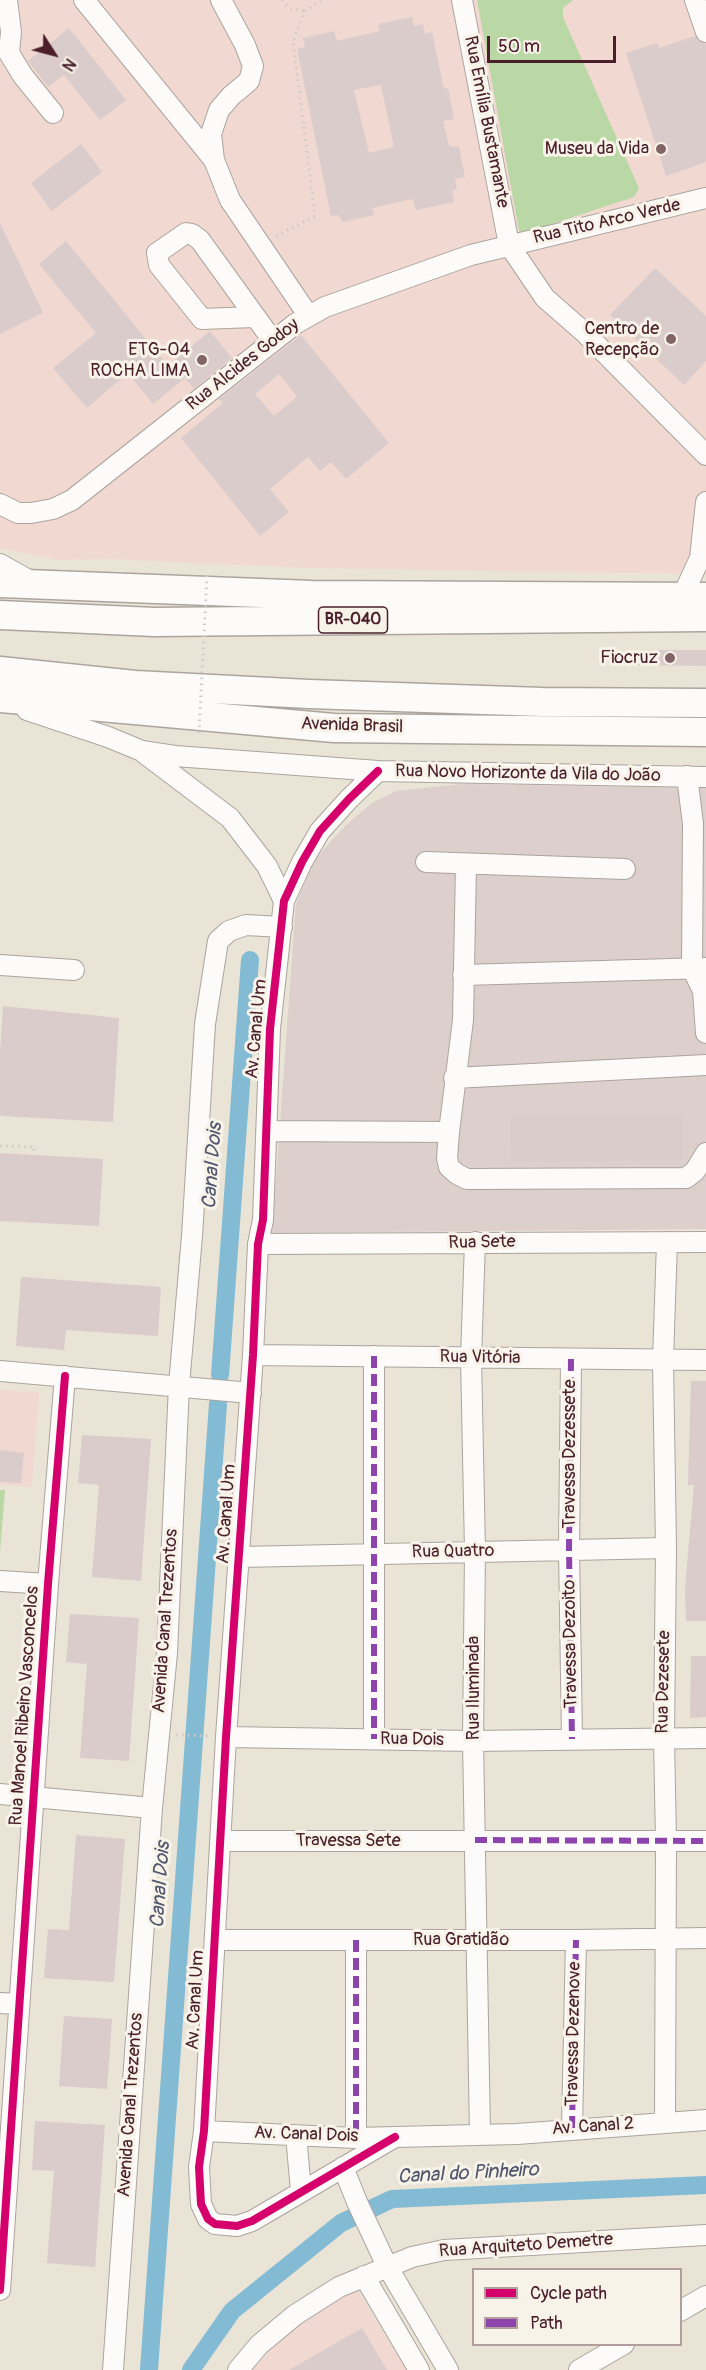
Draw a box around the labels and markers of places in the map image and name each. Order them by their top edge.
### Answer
place label: Museu da Vida [545,138,649,160]
marker: Museu da Vida [654,142,668,156]
place label: Centro de Recepção [585,318,659,360]
marker: Centro de Recepção [664,332,678,346]
place label: ETG-04 ROCHA LIMA [90,339,190,382]
marker: ETG-04 ROCHA LIMA [195,353,209,367]
place label: Fiocruz [600,647,658,669]
marker: Fiocruz [663,651,677,665]

